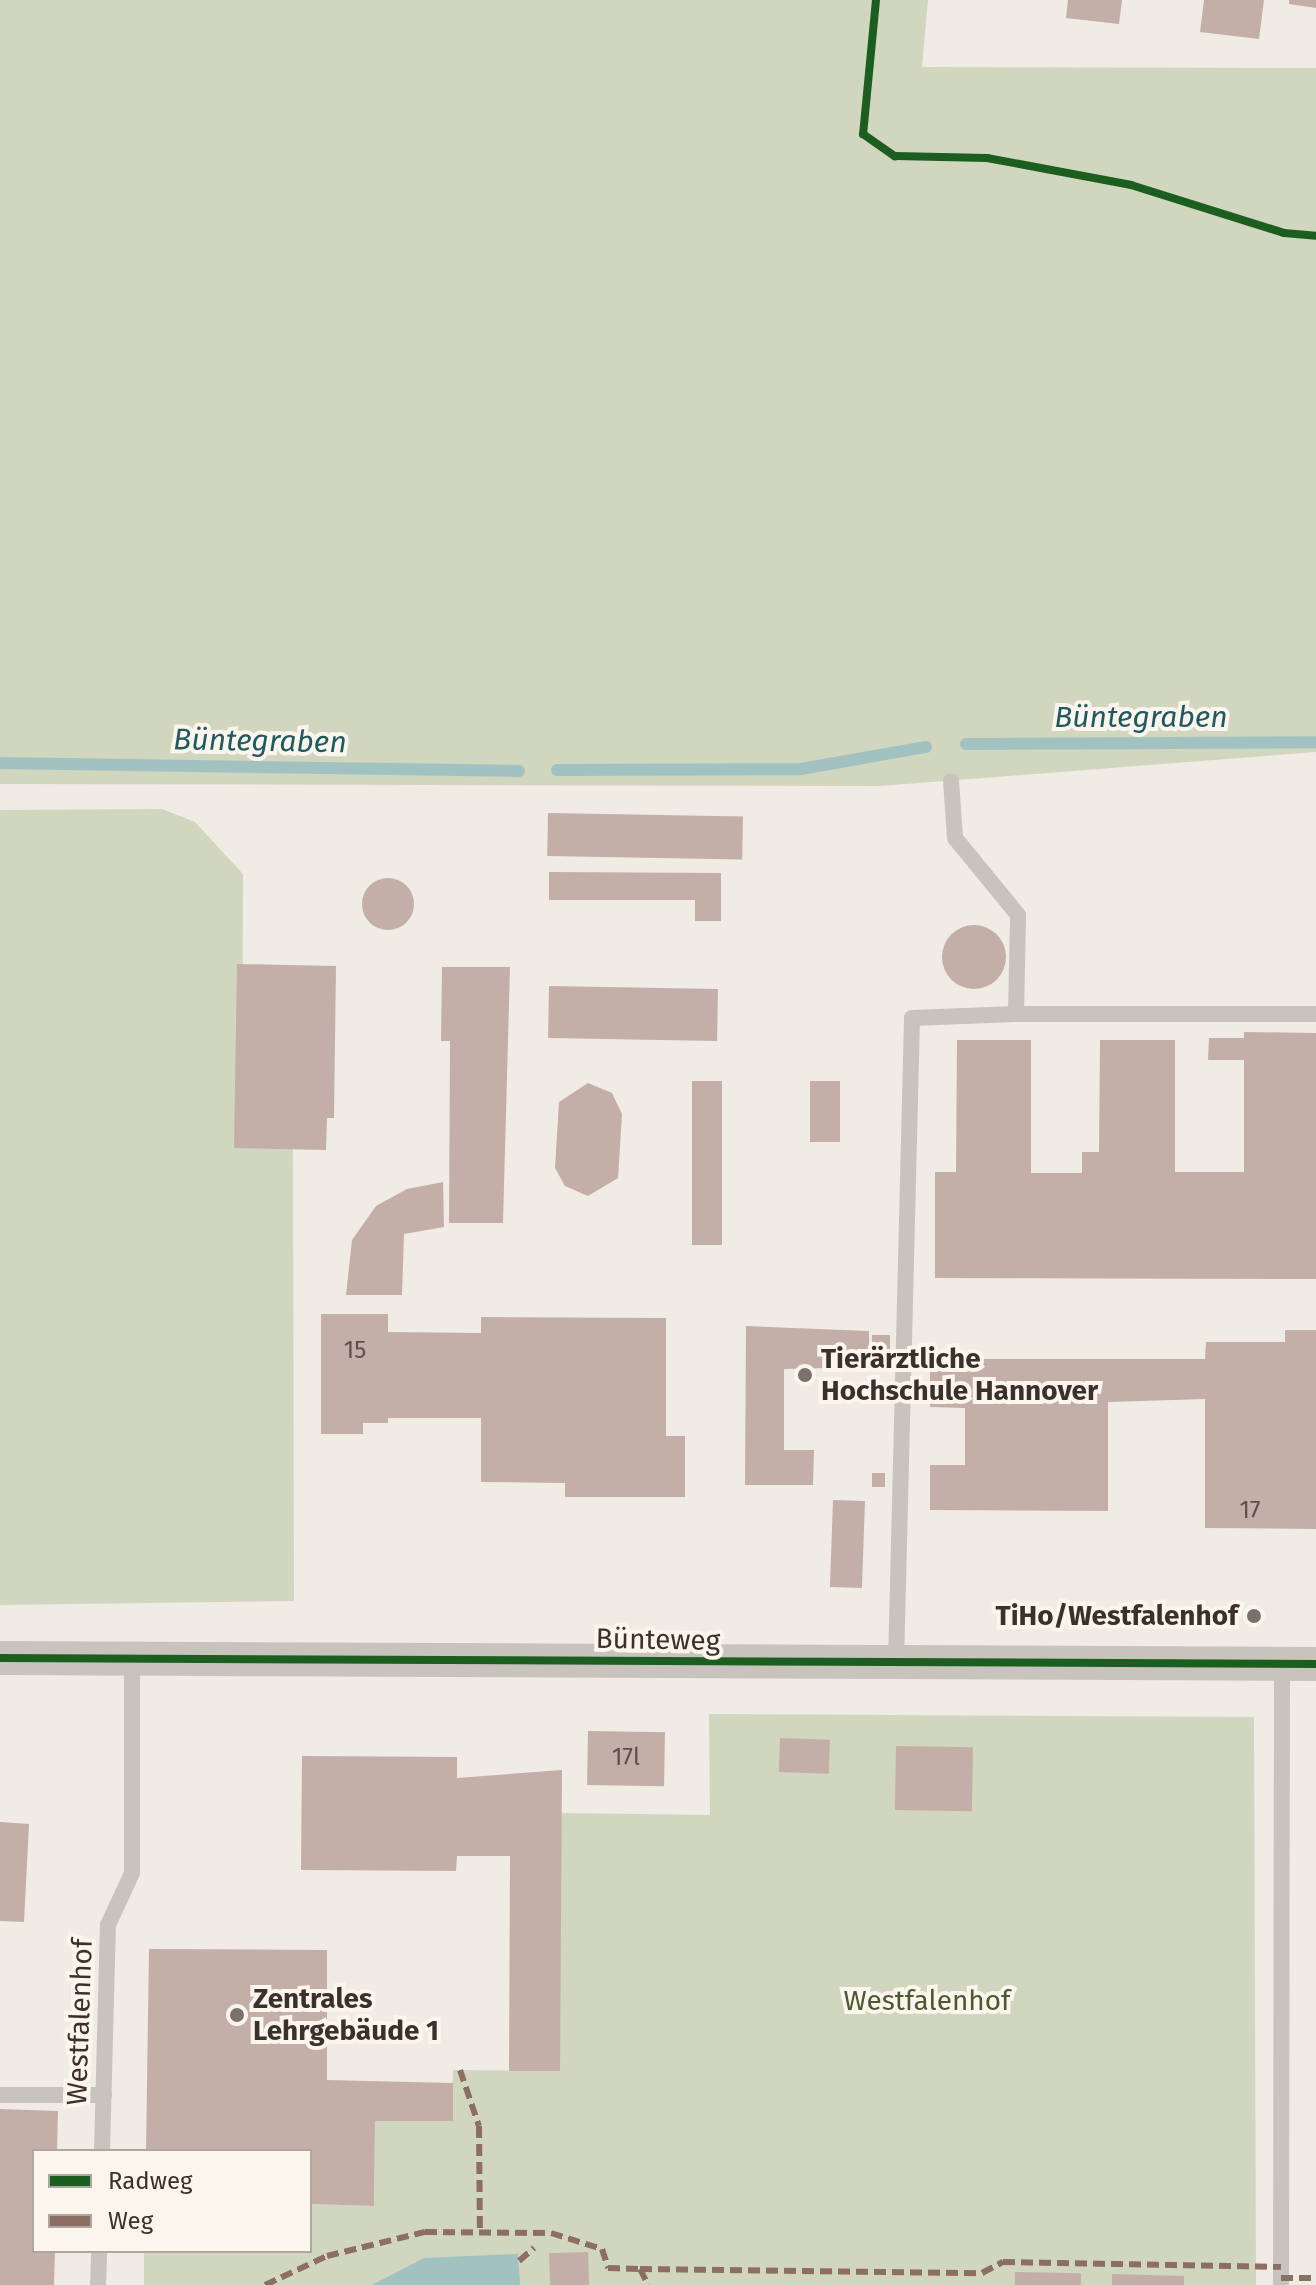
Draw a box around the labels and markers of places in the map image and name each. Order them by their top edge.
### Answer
place label: Tierärztliche Hochschule Hannover [821,1342,1098,1408]
marker: Tierärztliche Hochschule Hannover [796,1366,814,1384]
place label: TiHo/Westfalenhof [996,1599,1238,1633]
marker: TiHo/Westfalenhof [1245,1607,1263,1625]
place label: Zentrales Lehrgebäude 1 [253,1982,439,2048]
marker: Zentrales Lehrgebäude 1 [228,2006,246,2024]

